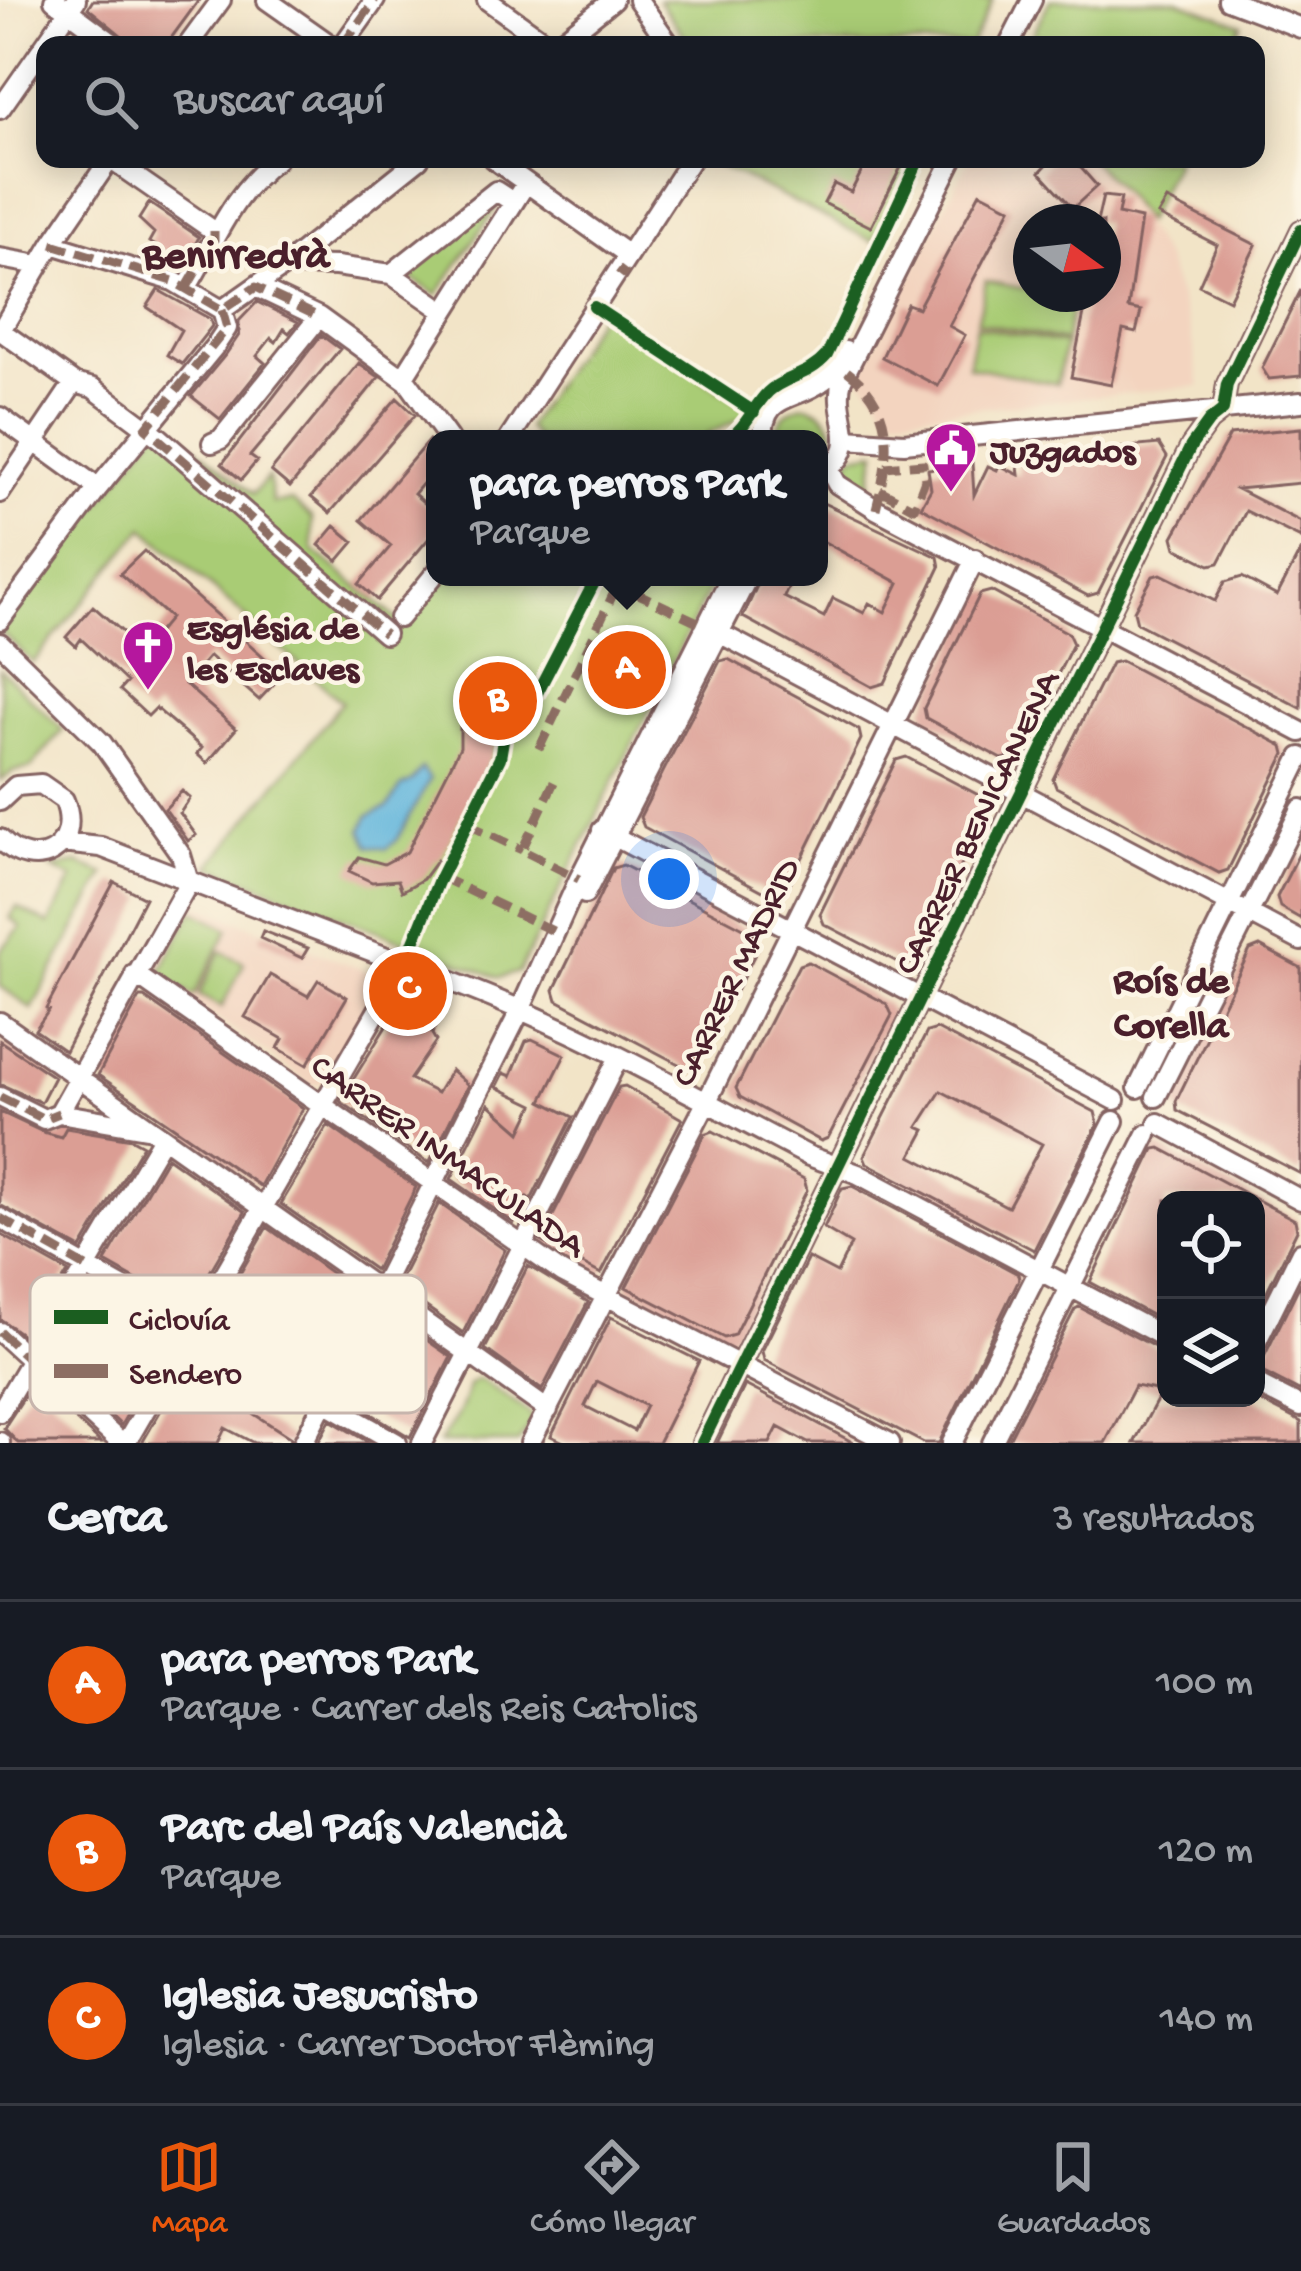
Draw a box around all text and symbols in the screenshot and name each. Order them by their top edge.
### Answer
search box [36,36,1265,168]
icon: search [78,69,144,135]
text: Buscar aquí [174,76,384,129]
north arrow [1013,204,1121,312]
district label: Benirredrà [141,234,332,283]
public building icon: Juzgados [923,420,979,494]
popup [426,430,828,586]
place label: Juzgados [989,433,1137,476]
text: para perros Park [471,459,783,512]
text: Parque [471,512,590,558]
place label: Església de les Esclaves [186,610,361,694]
church icon: Església de les Esclaves [120,618,176,692]
pin: A [588,625,666,715]
pin: B [459,656,537,746]
street label: CARRER BENICANENA [888,663,1073,983]
your location [639,849,699,909]
street label: CARRER MADRID [665,852,813,1095]
pin: C [369,946,447,1036]
district label: Roís de Corella [1113,961,1231,1052]
street label: CARRER INMACULADA [300,1047,594,1270]
map controls [1157,1191,1265,1407]
button: locate [1157,1191,1265,1299]
legend [30,1275,426,1413]
button: layers [1157,1299,1265,1407]
text: Ciclovía [129,1304,231,1342]
text: Sendero [129,1358,242,1396]
text: Cerca [48,1491,166,1551]
text: 3 resultados [1053,1498,1253,1544]
text: para perros Park [162,1635,474,1688]
text: A [75,1662,99,1708]
text: 100 m [1156,1662,1253,1708]
text: Parque · Carrer dels Reis Catolics [162,1688,696,1734]
text: Parc del País Valencià [162,1803,565,1856]
text: B [77,1830,97,1876]
text: 120 m [1159,1830,1253,1876]
text: Parque [162,1856,281,1902]
text: Iglesia Jesucristo [162,1971,478,2024]
text: C [76,1998,98,2044]
text: 140 m [1160,1998,1253,2044]
text: Iglesia · Carrer Doctor Flèming [162,2024,655,2070]
tab: Mapa [151,2134,227,2244]
tab: Cómo llegar [530,2134,694,2244]
tab: Guardados [997,2134,1150,2244]

